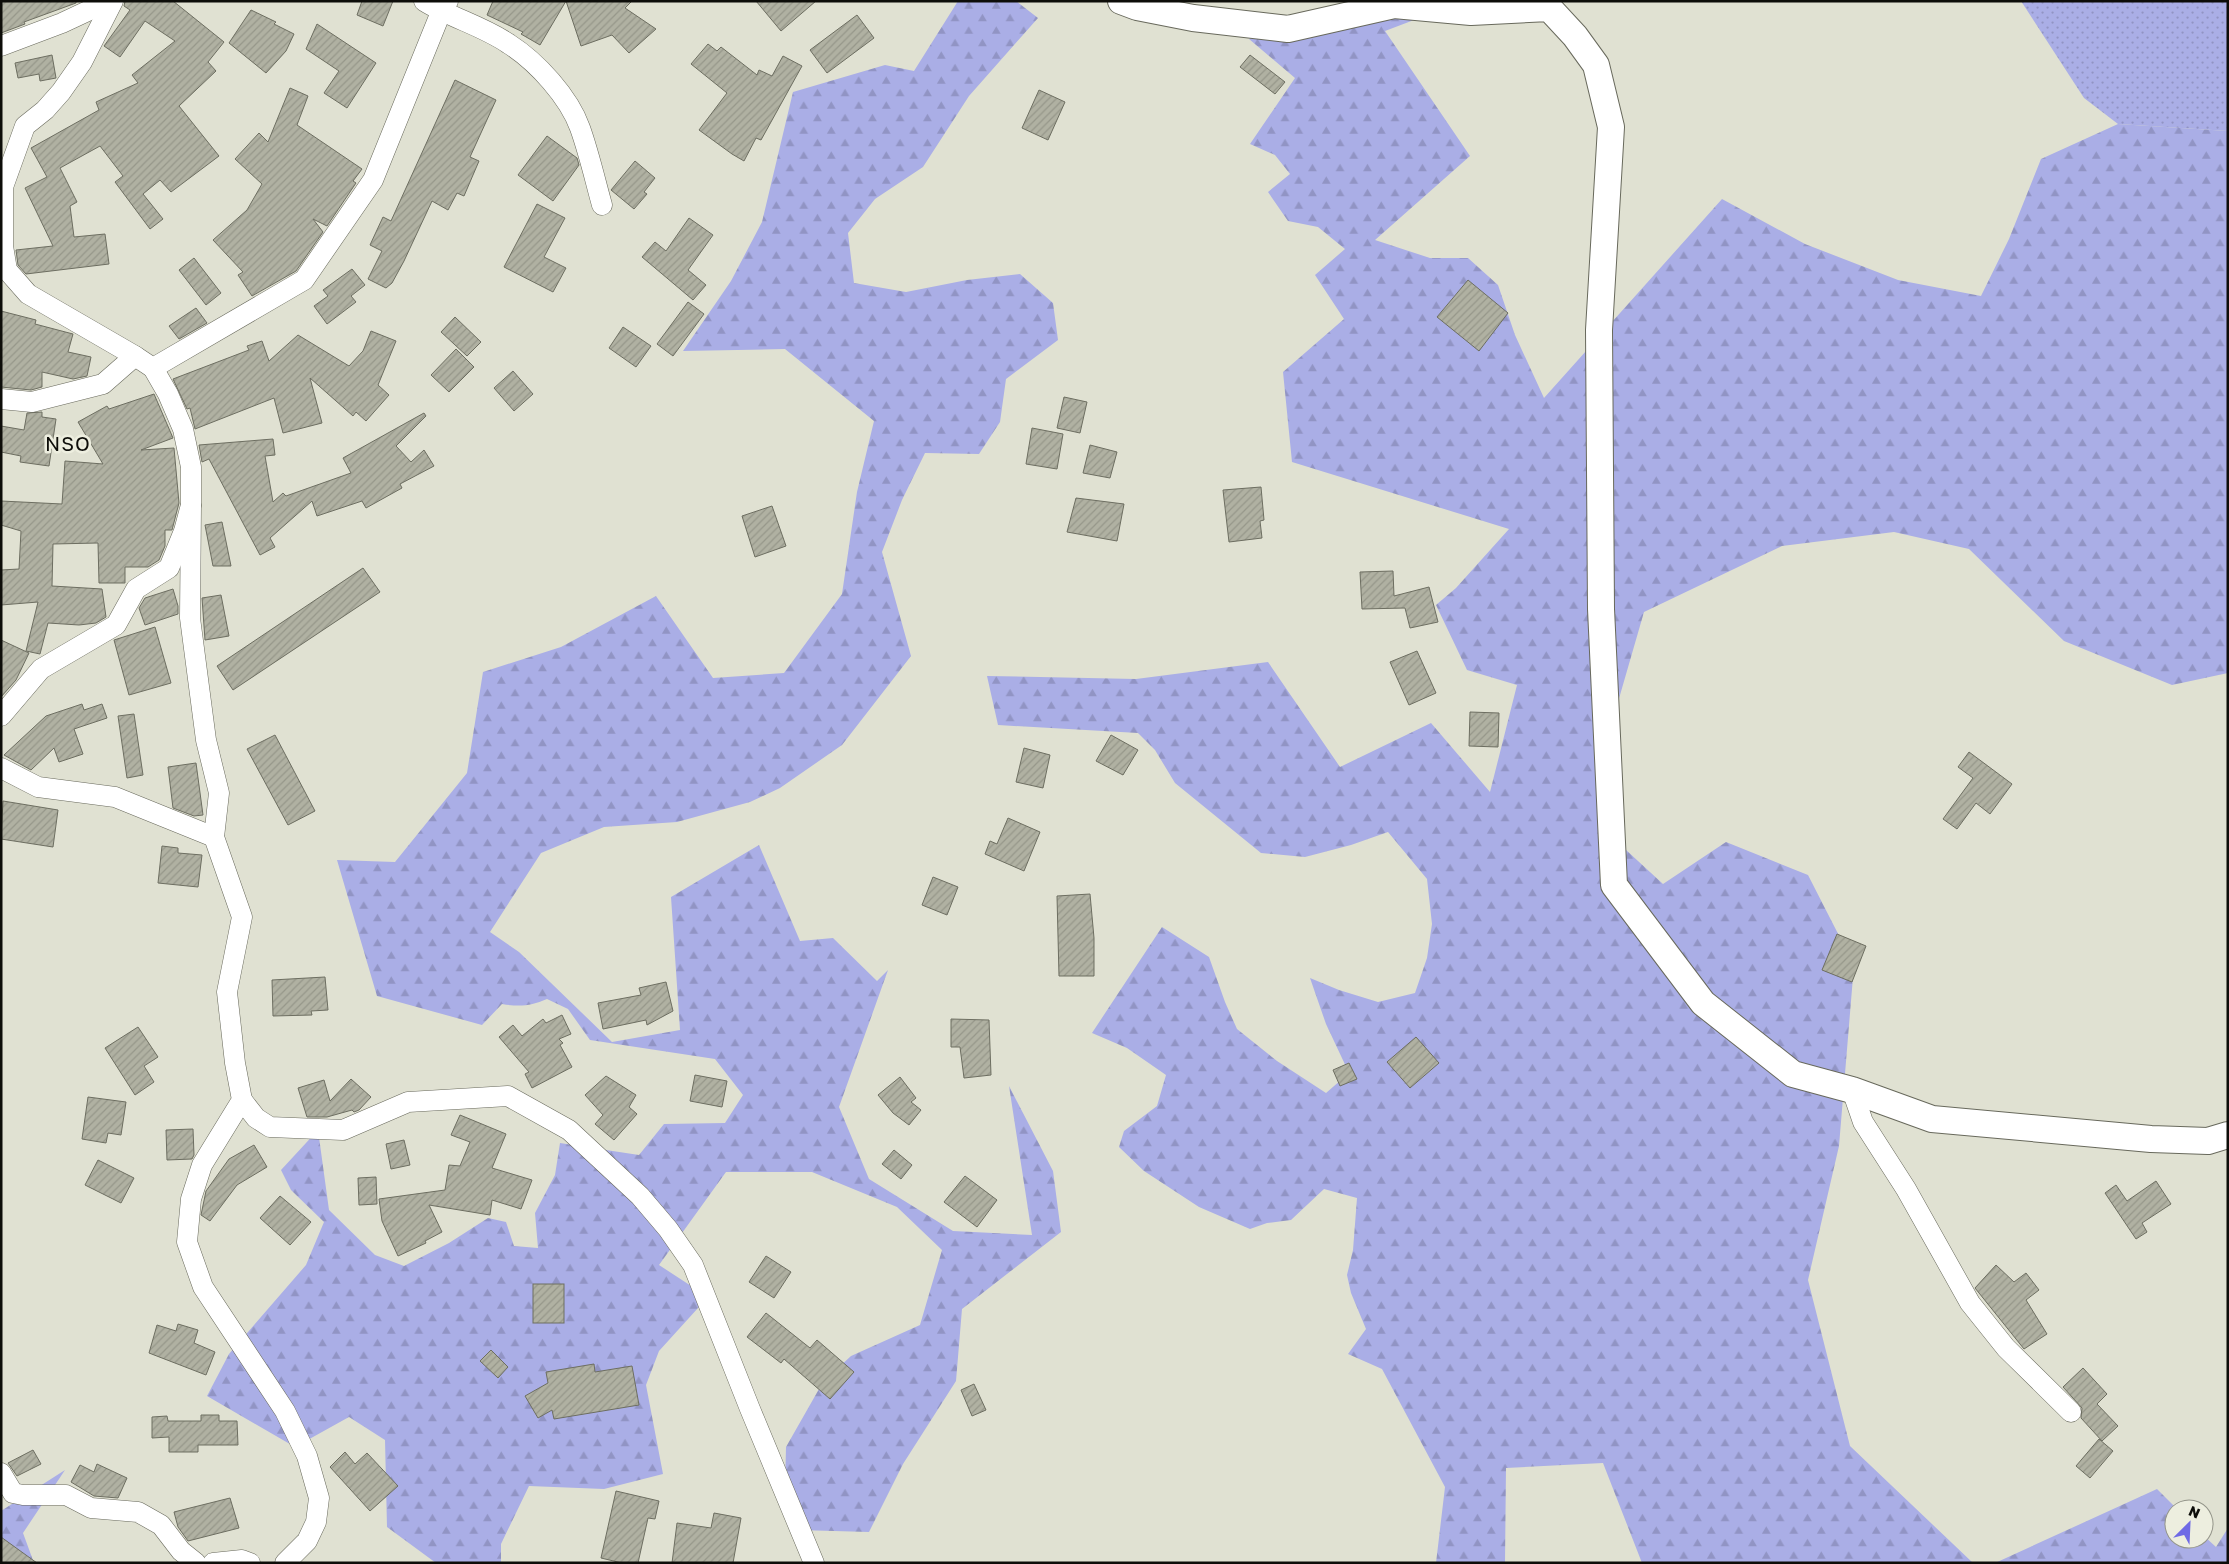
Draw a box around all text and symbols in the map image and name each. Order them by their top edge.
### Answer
district label: NSO [45,431,91,455]
north arrow [2164,1499,2214,1549]
text: N [2186,1502,2203,1522]

